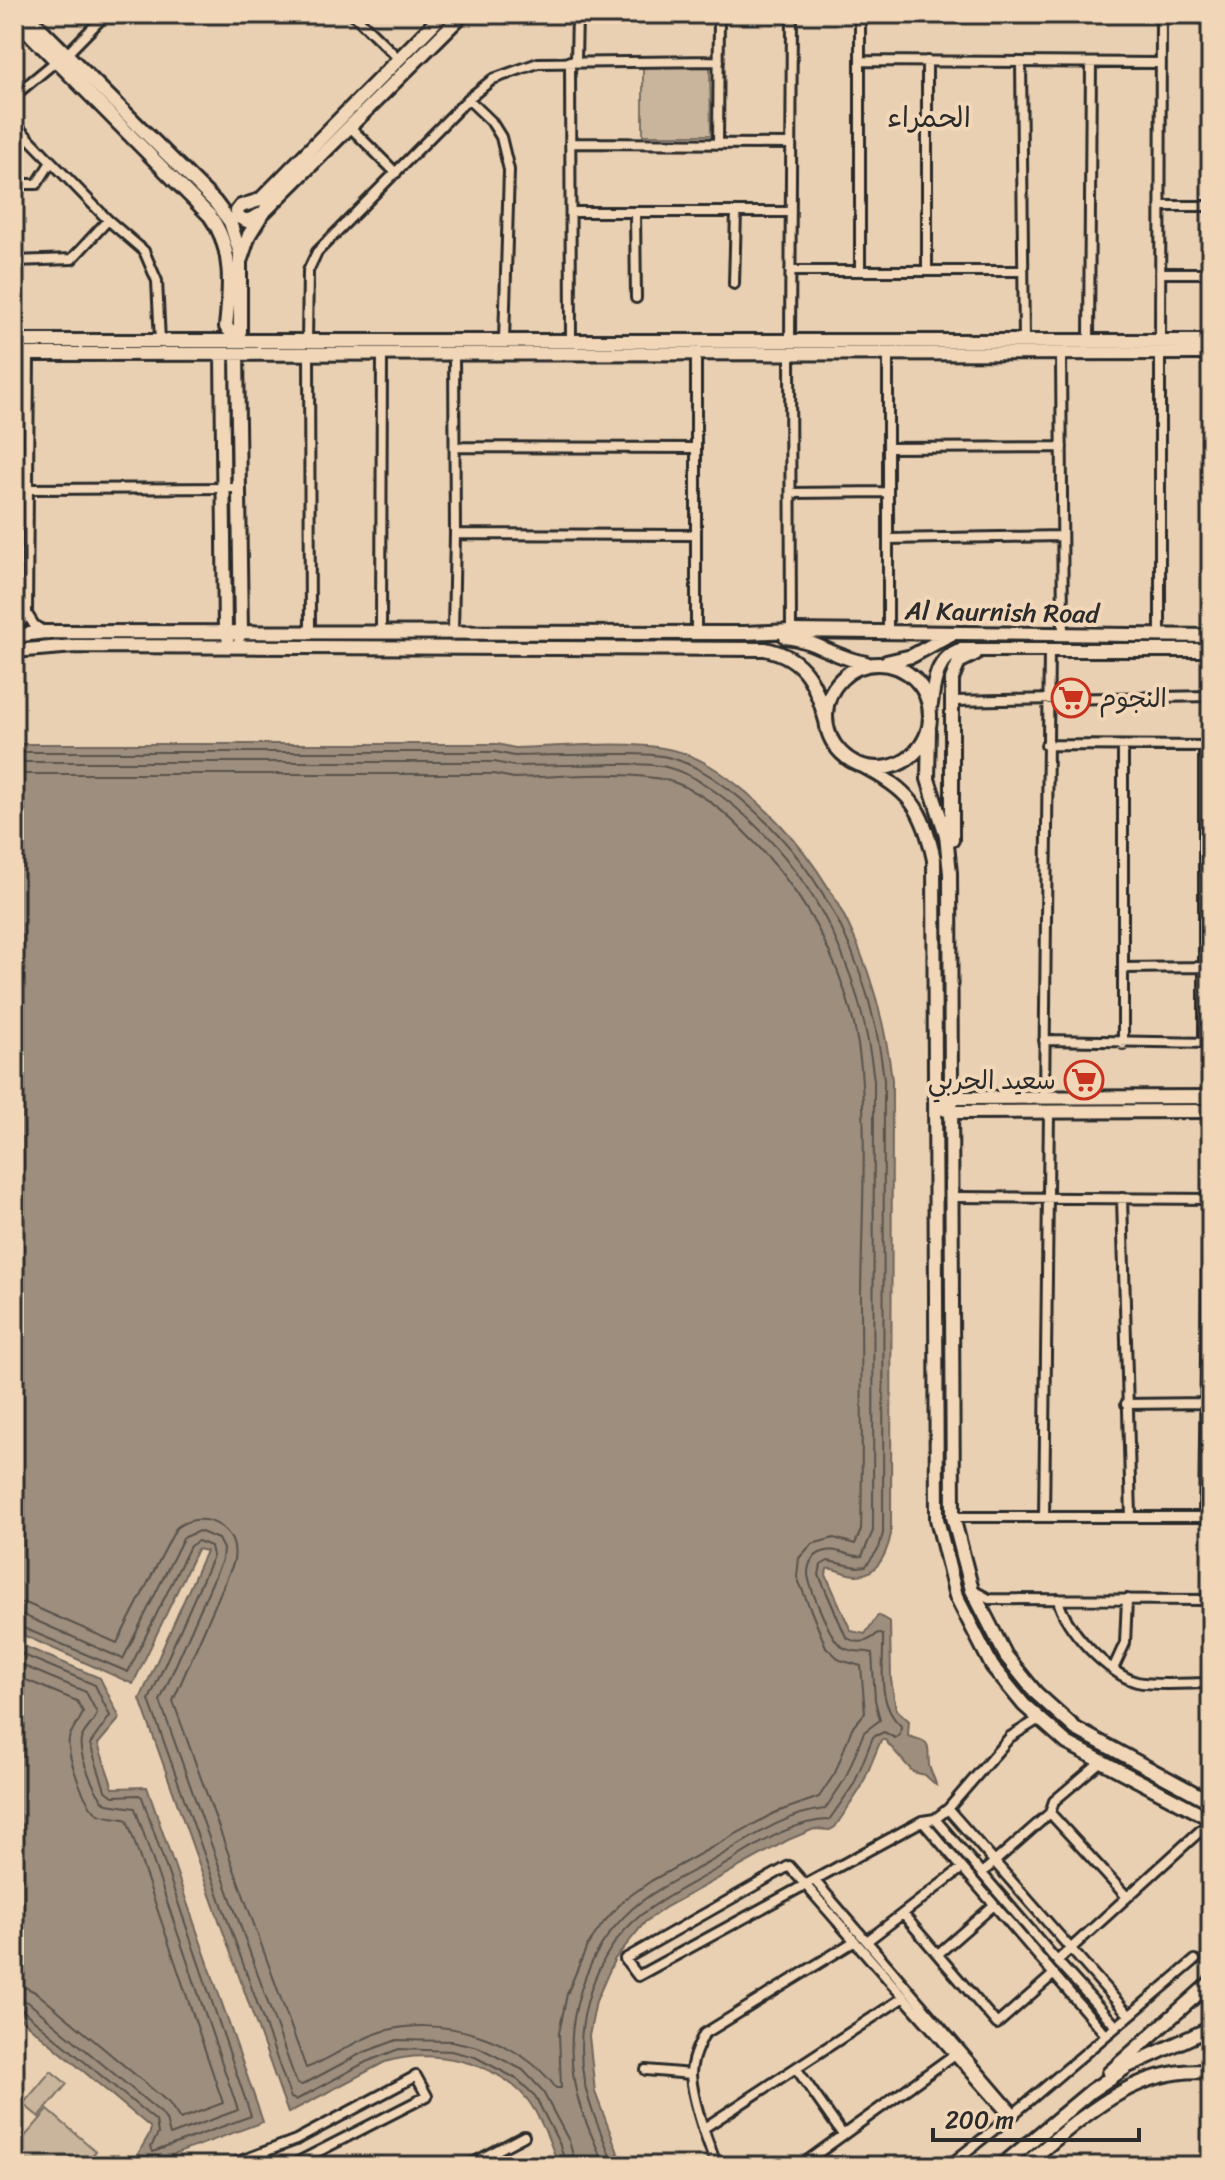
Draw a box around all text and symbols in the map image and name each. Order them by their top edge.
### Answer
district label: الحمراء [887,93,971,142]
street label: Al Kaurnish Road [904,587,1102,637]
place label: النجوم [1099,675,1167,721]
supermarket icon: النجوم [1050,677,1092,719]
place label: سعيد الحربي [928,1057,1056,1103]
supermarket icon: سعيد الحربي [1063,1059,1105,1101]
scale bar [933,2092,1139,2142]
text: 200 m [945,2099,1014,2141]

